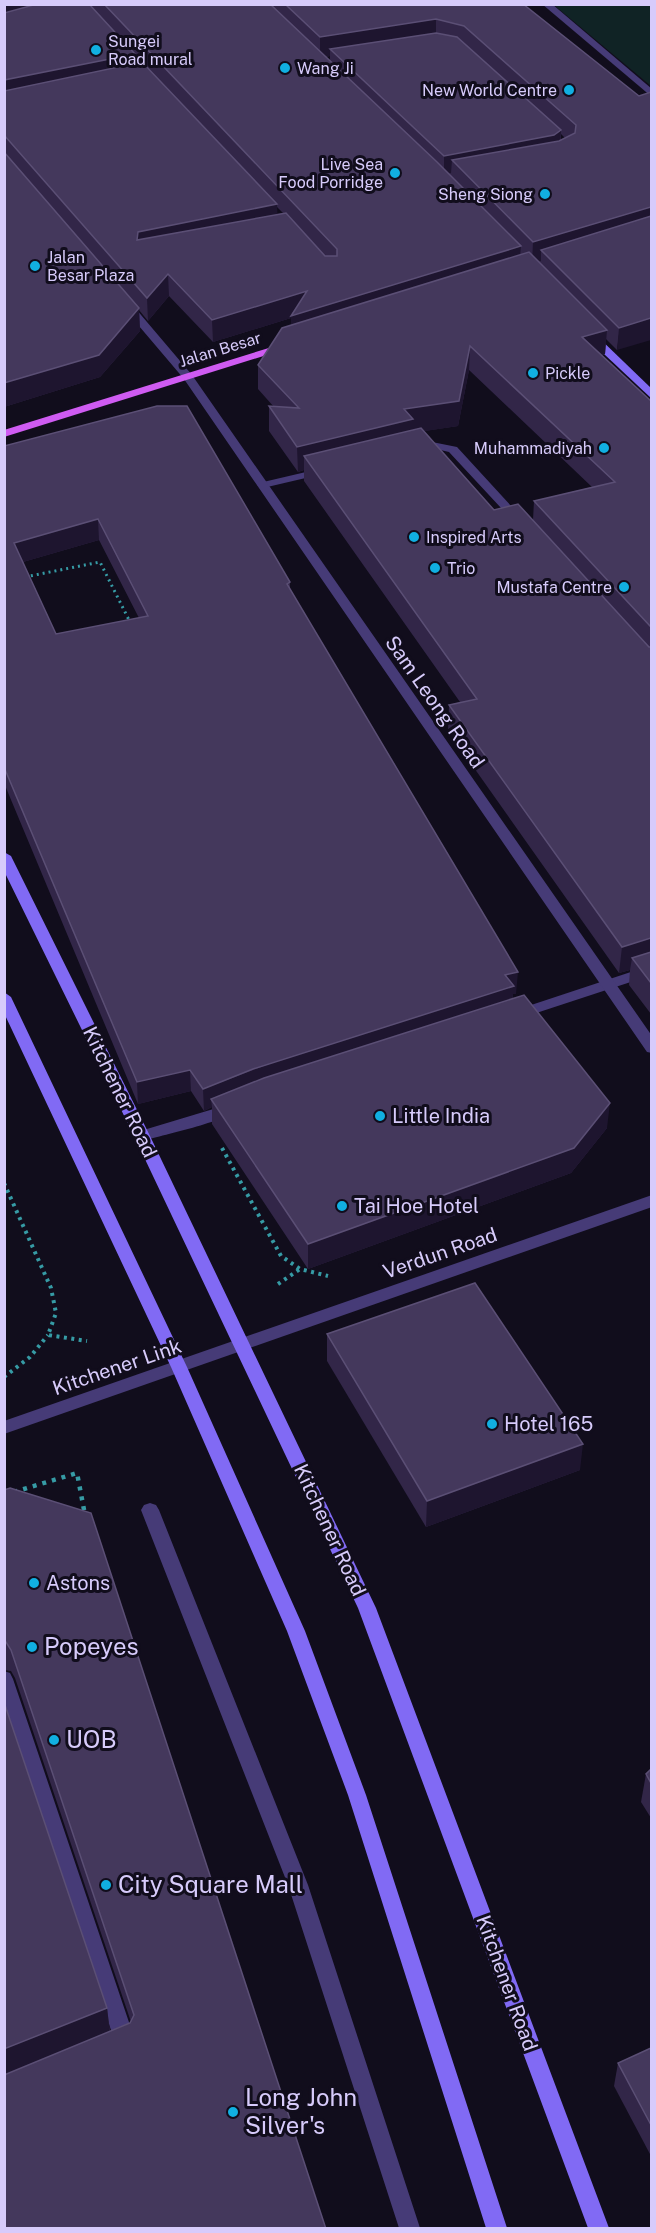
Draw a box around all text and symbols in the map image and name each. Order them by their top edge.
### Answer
place label: Sungei Road mural [108,32,193,69]
marker: Sungei Road mural [89,43,103,57]
place label: Wang Ji [297,59,354,78]
marker: Wang Ji [278,61,292,75]
place label: New World Centre [422,81,557,100]
marker: New World Centre [562,83,576,97]
place label: Live Sea Food Porridge [278,155,383,192]
marker: Live Sea Food Porridge [388,166,402,180]
place label: Sheng Siong [438,185,533,204]
marker: Sheng Siong [538,187,552,201]
place label: Jalan Besar Plaza [47,248,134,285]
marker: Jalan Besar Plaza [28,259,42,273]
street label: Jalan Besar [177,328,263,371]
place label: Pickle [545,364,590,383]
marker: Pickle [526,366,540,380]
place label: Muhammadiyah [474,439,592,458]
marker: Muhammadiyah [597,441,611,455]
place label: Inspired Arts [426,528,522,547]
marker: Inspired Arts [407,530,421,544]
place label: Trio [447,559,475,578]
marker: Trio [428,561,442,575]
place label: Mustafa Centre [496,578,612,597]
marker: Mustafa Centre [617,580,631,594]
street label: Sam Leong Road [380,631,490,773]
street label: Kitchener Road [78,1023,162,1161]
place label: Little India [392,1104,490,1128]
marker: Little India [373,1109,387,1123]
place label: Tai Hoe Hotel [354,1194,479,1218]
marker: Tai Hoe Hotel [335,1199,349,1213]
street label: Verdun Road [380,1222,500,1284]
street label: Kitchener Link [49,1334,185,1400]
place label: Hotel 165 [504,1412,593,1436]
marker: Hotel 165 [485,1417,499,1431]
street label: Kitchener Road [289,1460,371,1600]
place label: Astons [46,1571,110,1595]
marker: Astons [27,1576,41,1590]
place label: Popeyes [44,1632,139,1660]
marker: Popeyes [25,1640,39,1654]
place label: UOB [66,1725,117,1753]
marker: UOB [47,1733,61,1747]
place label: City Square Mall [118,1870,303,1898]
marker: City Square Mall [99,1878,113,1892]
street label: Kitchener Road [471,1912,543,2054]
place label: Long John Silver's [245,2083,357,2139]
marker: Long John Silver's [226,2105,240,2119]

